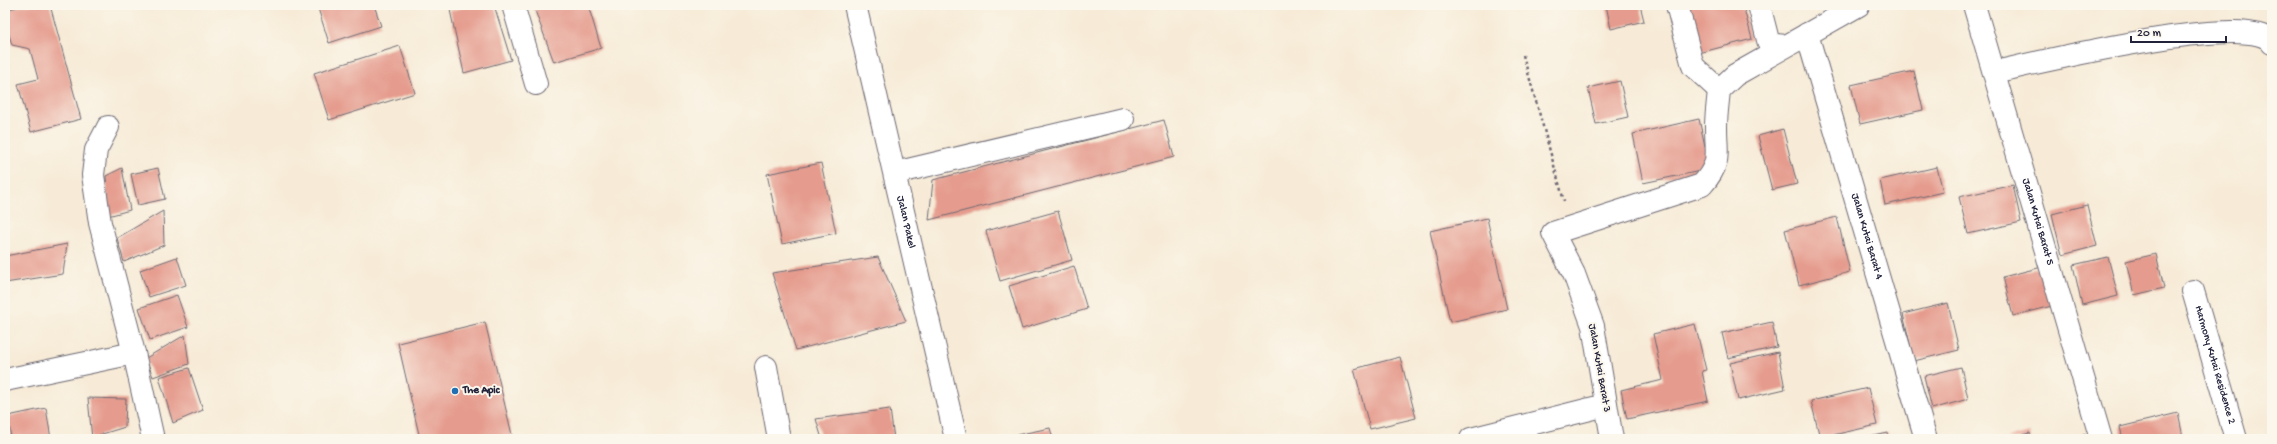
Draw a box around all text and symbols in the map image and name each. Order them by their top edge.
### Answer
scale bar [2131,18,2226,44]
text: 20 m [2137,27,2162,41]
street label: Jalan Kutai Barat 5 [2019,177,2056,267]
street label: Jalan Kutai Barat 4 [1848,192,1885,282]
street label: Jalan Pakel [894,195,918,250]
street label: Harmony Kutai Residence 2 [2192,304,2238,426]
street label: Jalan Kutai Barat 3 [1585,323,1613,413]
place label: The Apic [462,385,501,397]
marker: The Apic [450,386,460,396]

